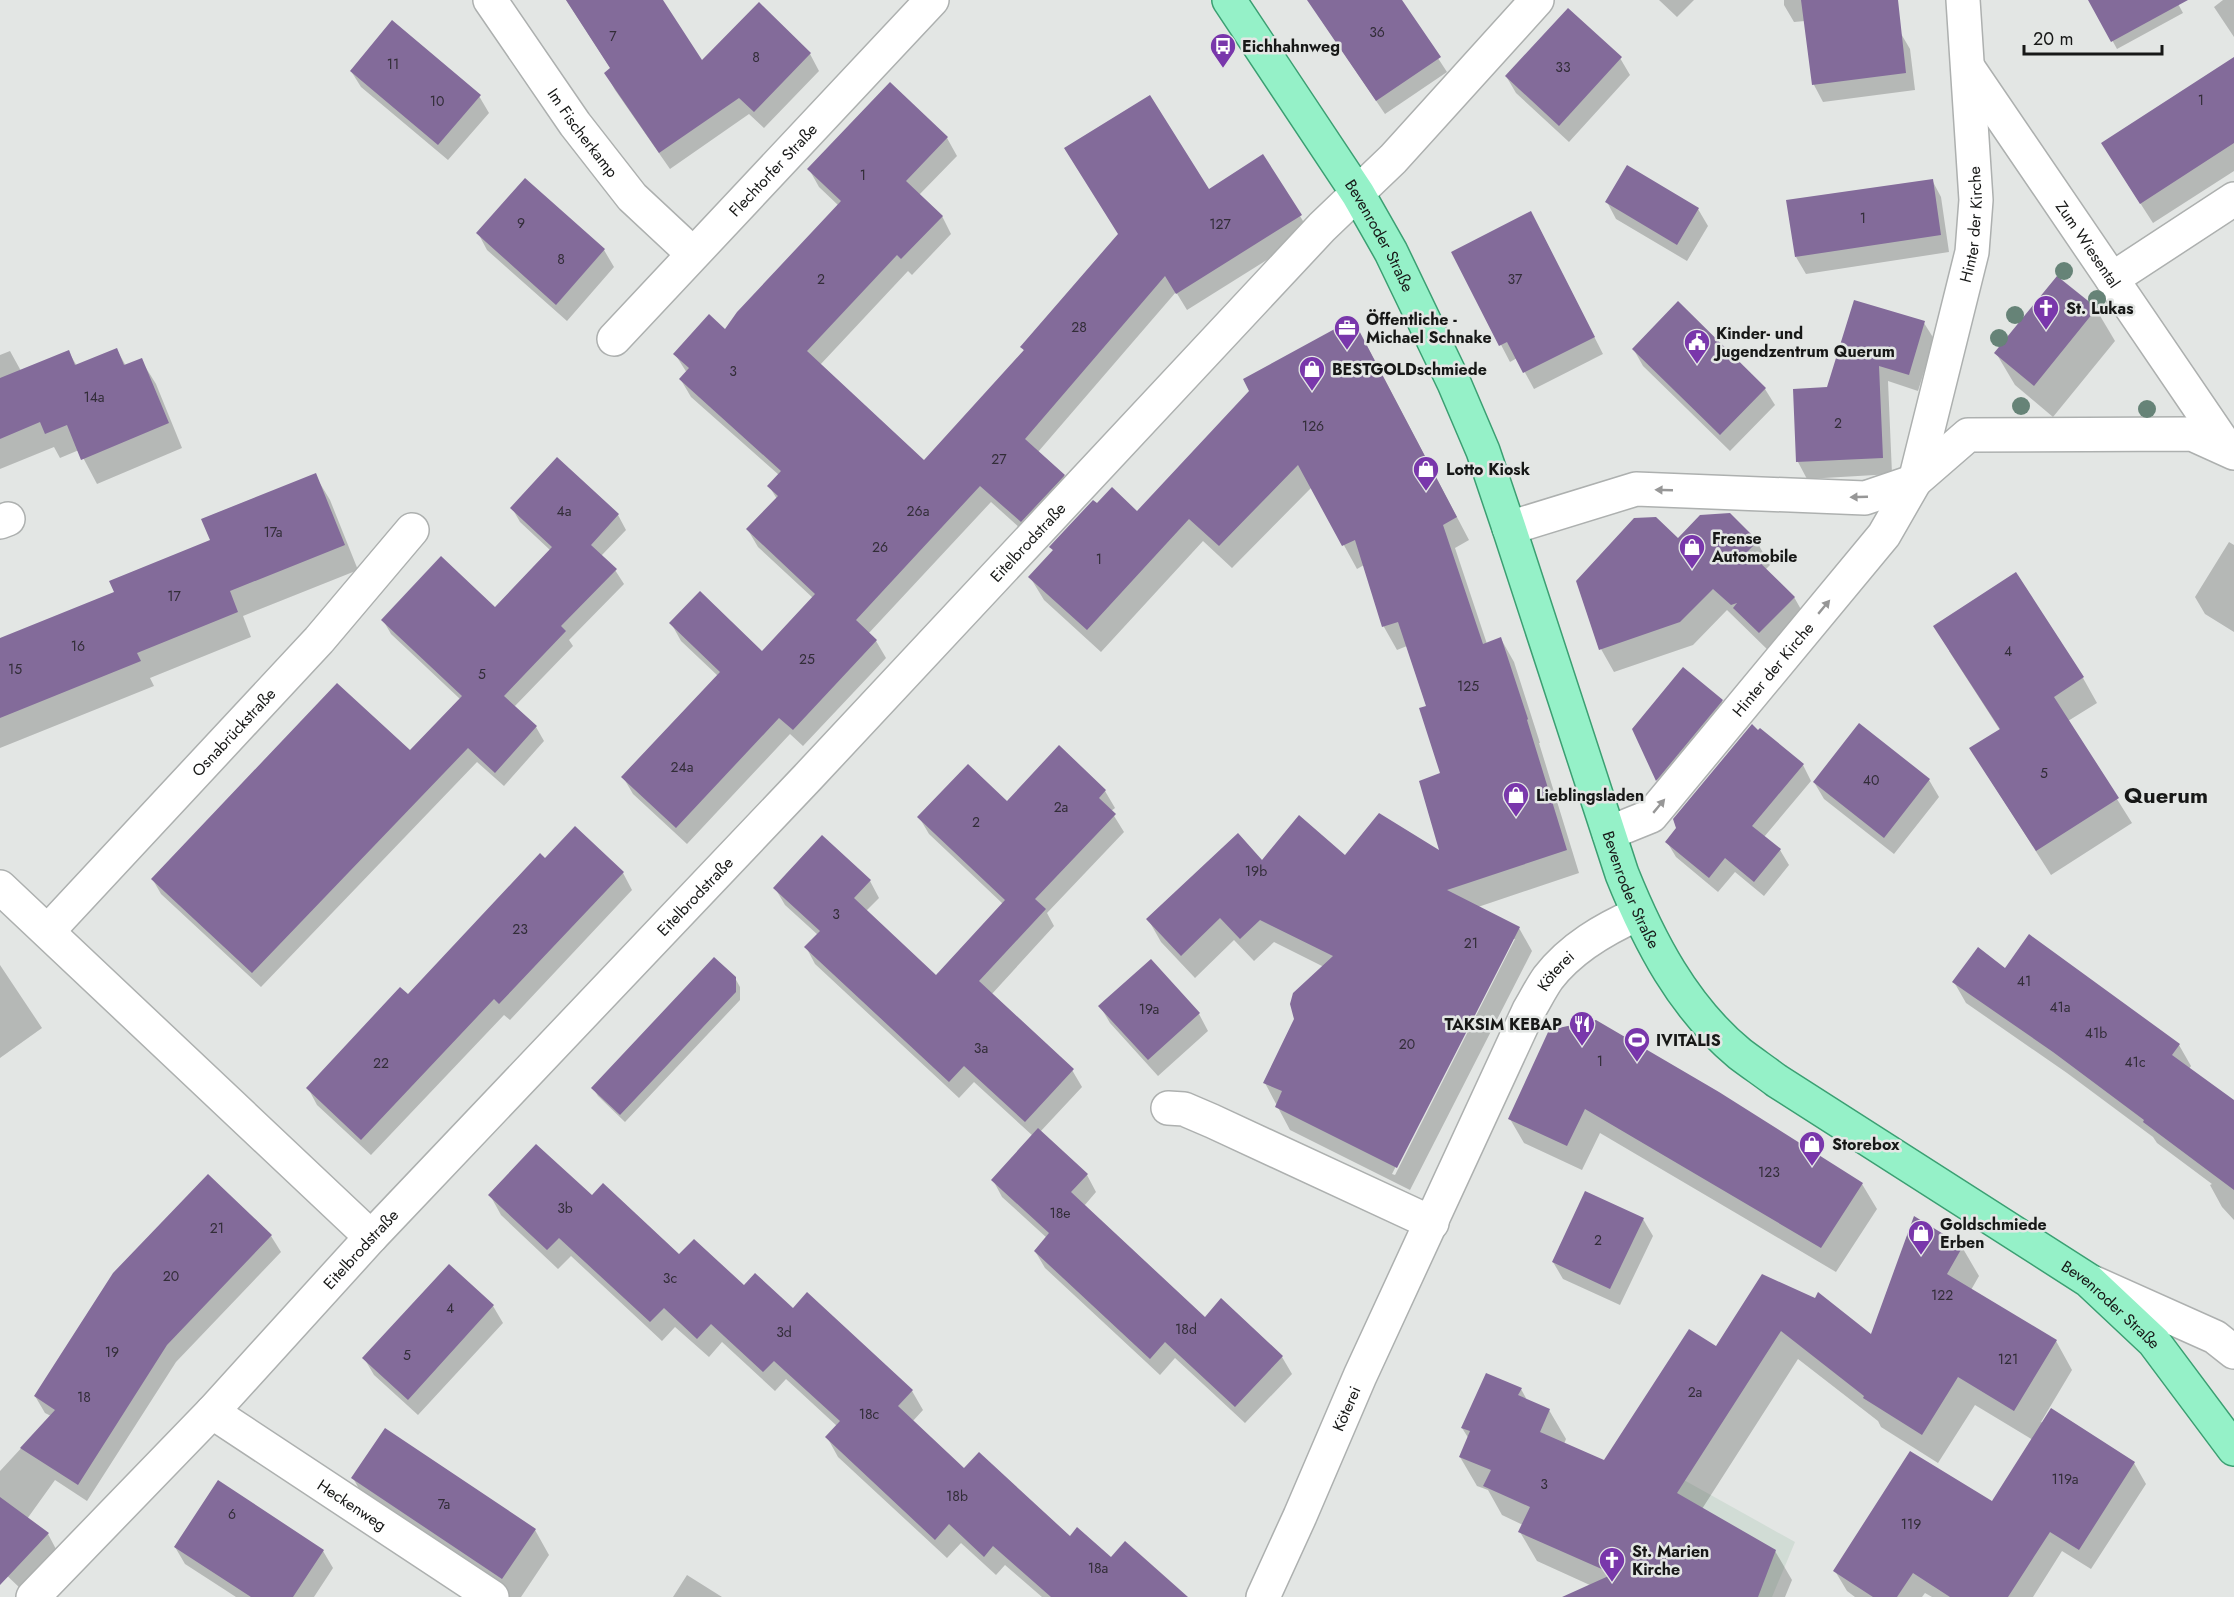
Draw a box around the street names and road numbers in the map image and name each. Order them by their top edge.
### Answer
street label: Im Fischerkamp [542,84,623,182]
street label: Flechtorfer Straße [724,118,823,222]
street label: Hinter der Kirche [1954,166,1988,285]
street label: Bevenroder Straße [1339,175,1420,296]
street label: Zum Wiesental [2050,196,2126,293]
street label: Eitelbrodstraße [985,497,1071,587]
street label: Hinter der Kirche [1727,617,1819,722]
street label: Osnabrückstraße [187,683,281,782]
street label: Bevenroder Straße [1597,828,1665,953]
street label: Eitelbrodstraße [652,852,739,941]
street label: Köterei [1532,945,1579,995]
street label: Eitelbrodstraße [318,1204,404,1294]
street label: Bevenroder Straße [2057,1255,2166,1353]
street label: Köterei [1327,1383,1366,1435]
street label: Heckenweg [313,1474,391,1536]

